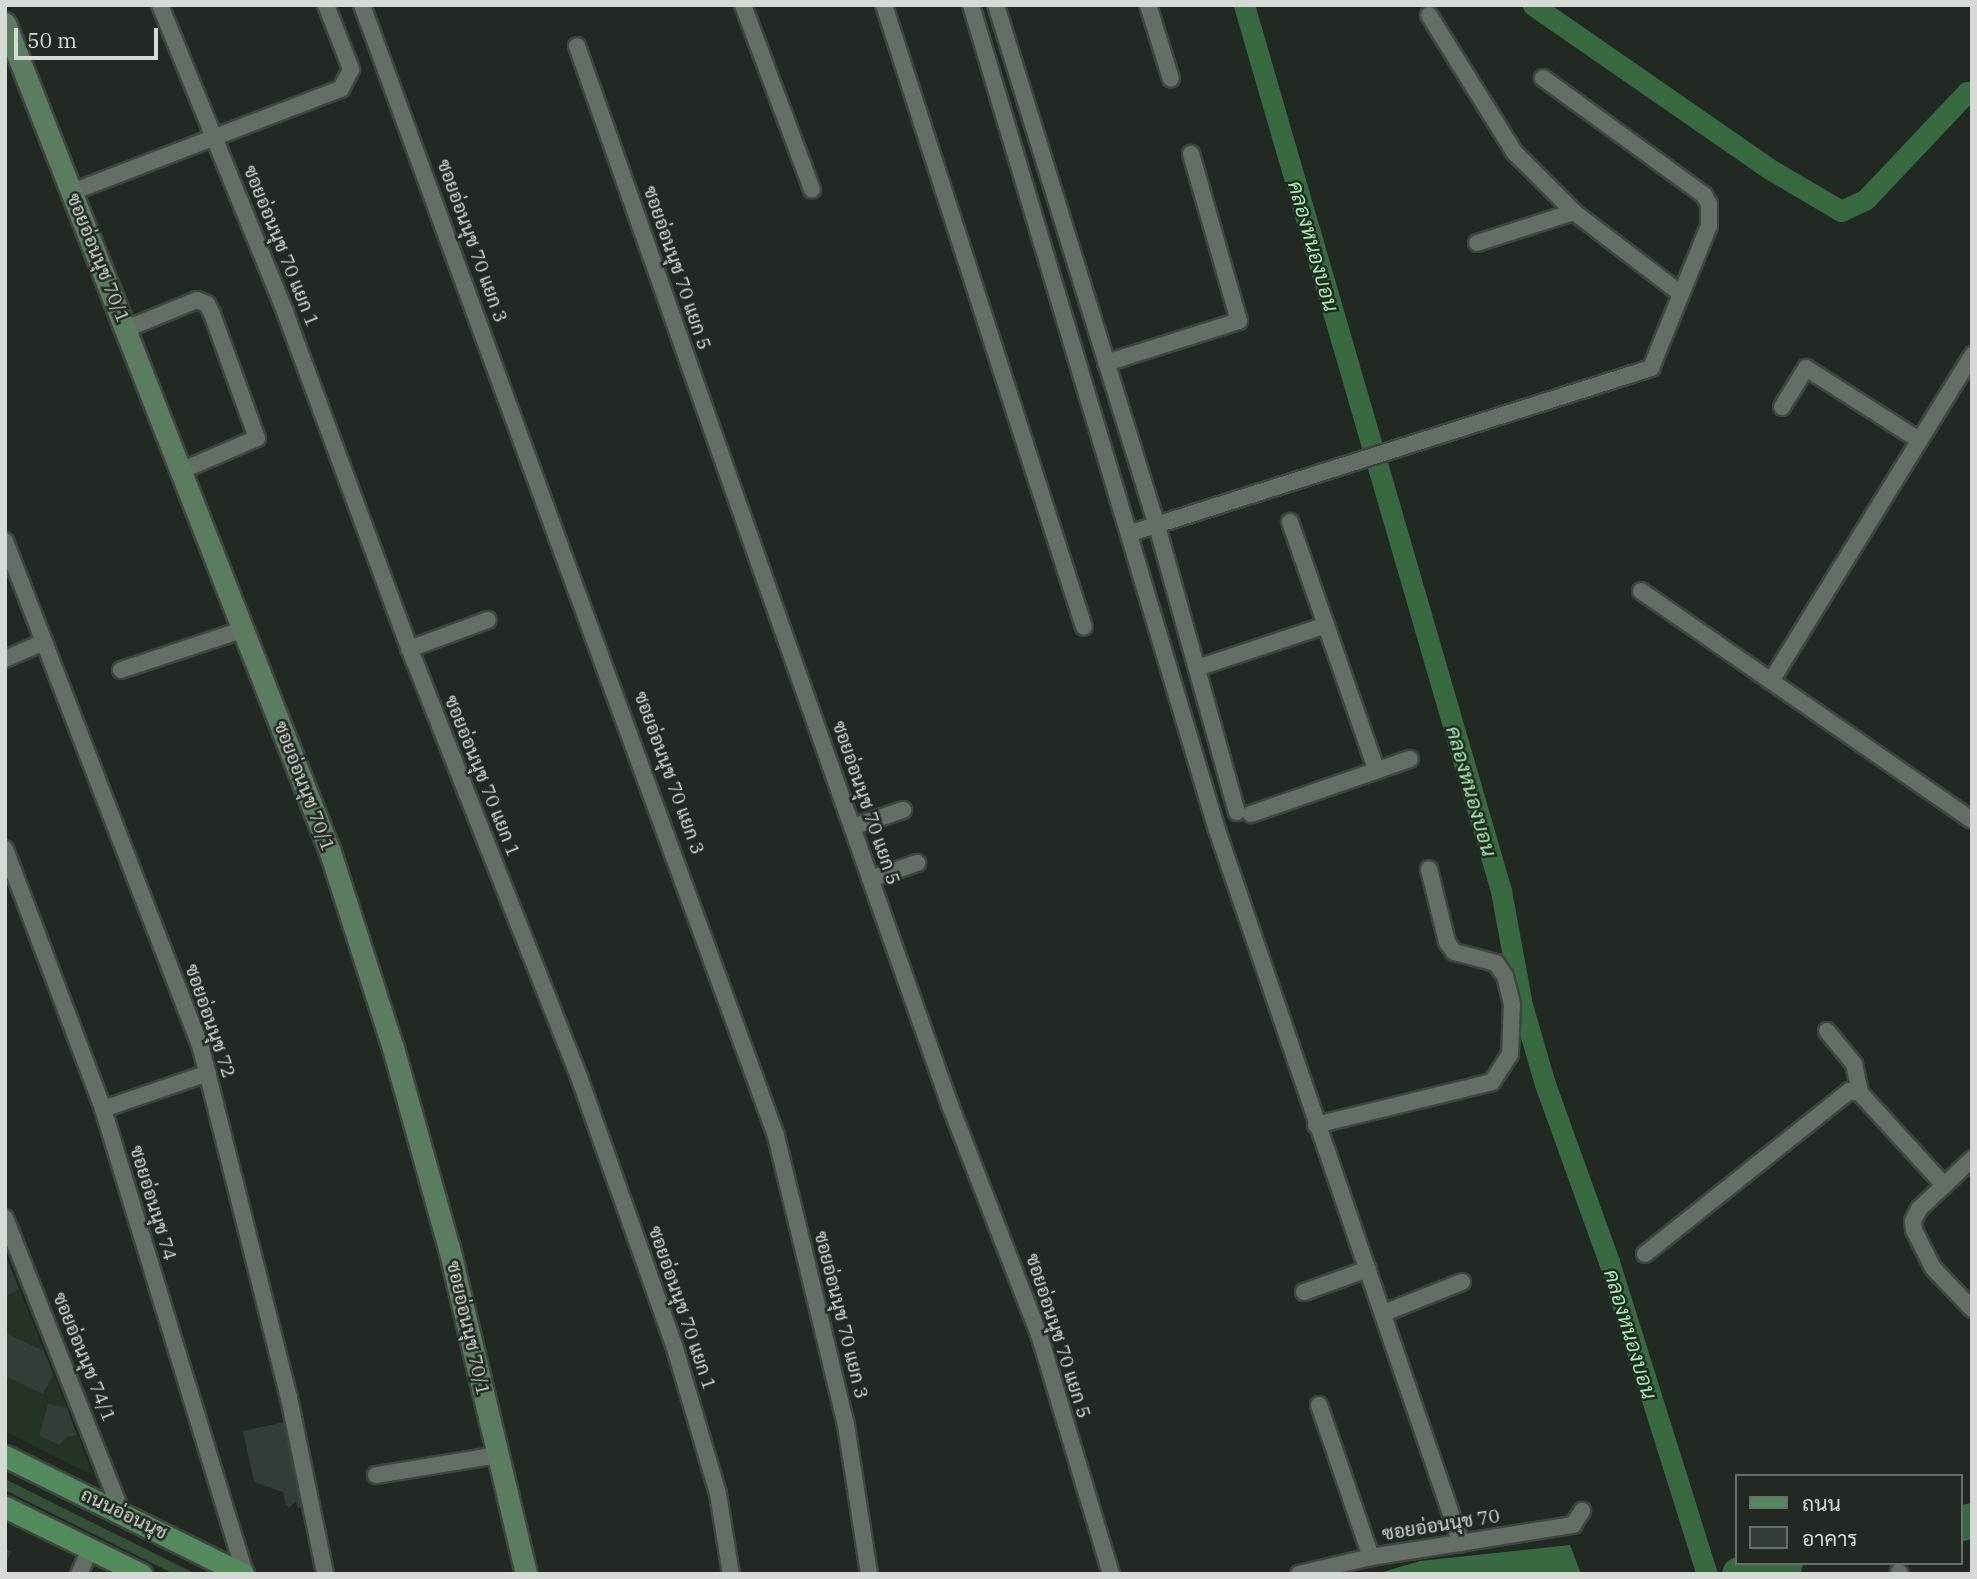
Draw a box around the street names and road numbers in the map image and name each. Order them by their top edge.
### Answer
street label: ซอยอ่อนนุช 70 แยก 3 [432,156,512,326]
street label: ซอยอ่อนนุช 70 แยก 1 [238,162,324,330]
street label: ซอยอ่อนนุช 70 แยก 5 [638,183,716,353]
street label: ซอยอ่อนนุช 70/1 [62,190,134,326]
street label: ซอยอ่อนนุช 70 แยก 3 [629,688,709,858]
street label: ซอยอ่อนนุช 70 แยก 1 [439,692,525,860]
street label: ซอยอ่อนนุช 70/1 [269,718,339,854]
street label: ซอยอ่อนนุช 70 แยก 5 [827,718,905,888]
street label: ซอยอ่อนนุช 72 [180,961,240,1081]
street label: ซอยอ่อนนุช 74 [125,1143,181,1263]
street label: ซอยอ่อนนุช 70 แยก 1 [643,1223,721,1393]
street label: ซอยอ่อนนุช 70 แยก 3 [809,1229,873,1401]
street label: ซอยอ่อนนุช 70 แยก 5 [1021,1251,1095,1421]
street label: ซอยอ่อนนุช 70/1 [441,1259,495,1397]
street label: ซอยอ่อนนุช 74/1 [48,1289,120,1425]
street label: ถนนอ่อนนุช [77,1483,171,1545]
street label: ซอยอ่อนนุช 70 [1380,1504,1502,1546]

